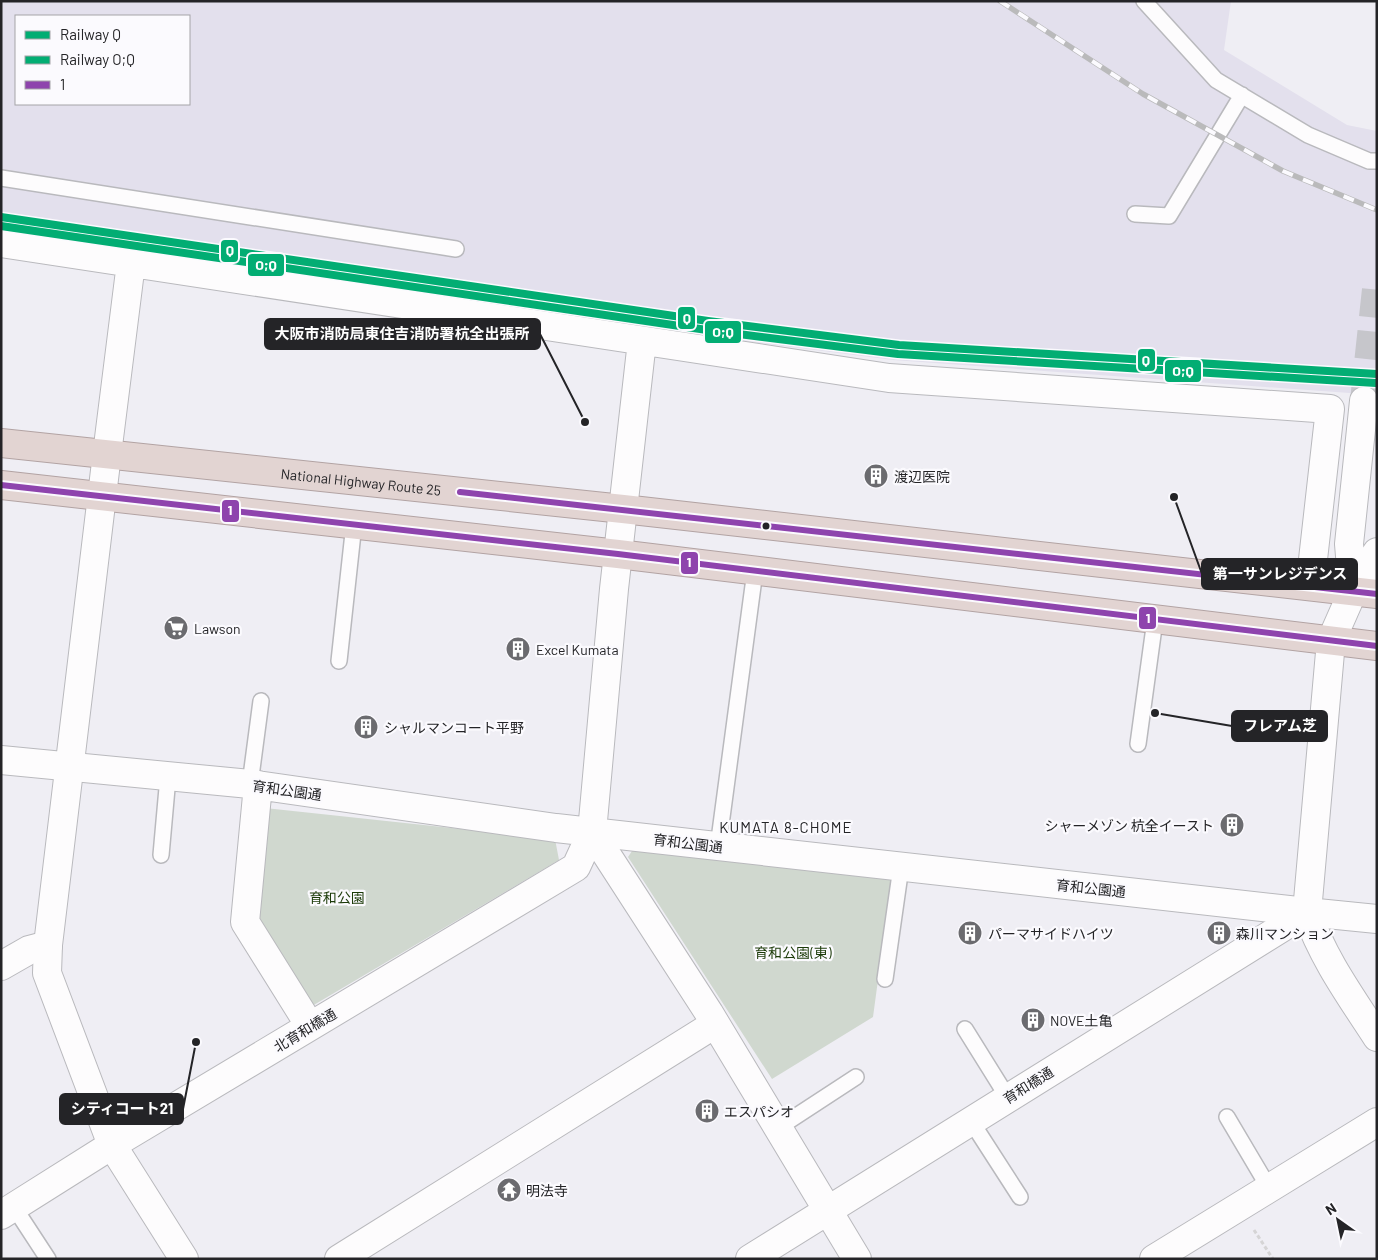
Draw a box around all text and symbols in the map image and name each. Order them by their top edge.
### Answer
legend [15,15,190,105]
text: Railway Q [60,25,121,43]
text: Railway O;Q [60,50,135,68]
text: 1 [60,75,65,93]
line badge: Q [220,239,239,263]
text: Q [226,241,234,258]
line badge: O;Q [247,253,285,277]
text: O;Q [255,256,277,273]
line badge: Q [677,306,696,330]
text: Q [683,309,691,326]
callout: 大阪市消防局東住吉消防署杭全出張所 [265,319,540,349]
line badge: O;Q [704,320,742,344]
text: O;Q [712,323,734,340]
text: 大阪市消防局東住吉消防署杭全出張所 [274,324,530,342]
line badge: Q [1137,348,1156,372]
text: Q [1142,351,1150,368]
line badge: O;Q [1164,359,1202,383]
text: O;Q [1172,362,1194,379]
building icon: 渡辺医院 [863,463,889,489]
street label: National Highway Route 25 [280,464,442,498]
place label: 渡辺医院 [894,468,950,485]
line badge: 1 [221,499,240,523]
text: 1 [228,501,233,518]
unlabelled marker [761,521,771,531]
line badge: 1 [680,551,699,575]
text: 1 [687,553,692,570]
callout: 第一サンレジデンス [1202,559,1357,589]
text: 第一サンレジデンス [1213,564,1347,582]
line badge: 1 [1138,606,1157,630]
text: 1 [1146,609,1151,626]
supermarket icon: Lawson [163,615,189,641]
place label: Lawson [194,620,241,637]
building icon: Excel Kumata [505,636,531,662]
place label: Excel Kumata [536,641,619,658]
callout: フレアム芝 [1232,711,1327,741]
building icon: シャルマンコート平野 [353,714,379,740]
text: フレアム芝 [1243,716,1317,734]
place label: シャルマンコート平野 [384,719,524,736]
street label: 育和公園通 [251,777,323,803]
building icon: シャーメゾン 杭全イースト [1219,812,1245,838]
place label: シャーメゾン 杭全イースト [1044,817,1214,834]
district label: KUMATA 8-CHOME [719,818,853,836]
street label: 育和公園通 [652,830,724,856]
street label: 育和公園通 [1055,876,1127,900]
park label: 育和公園 [309,889,365,906]
building icon: パーマサイドハイツ [957,920,983,946]
building icon: 森川マンション [1206,920,1232,946]
place label: パーマサイドハイツ [988,925,1114,942]
place label: 森川マンション [1236,925,1334,942]
park label: 育和公園(東) [754,944,832,961]
street label: 北育和橋通 [271,1005,339,1055]
building icon: NOVE土亀 [1020,1007,1046,1033]
place label: NOVE土亀 [1050,1012,1113,1029]
street label: 育和橋通 [1000,1063,1056,1107]
callout: シティコート21 [60,1094,183,1124]
building icon: エスパシオ [694,1098,720,1124]
text: シティコート21 [71,1099,173,1117]
place label: エスパシオ [724,1103,794,1120]
temple icon: 明法寺 [496,1177,522,1203]
place label: 明法寺 [526,1182,568,1199]
north arrow [1313,1195,1363,1245]
text: N [1322,1199,1339,1218]

